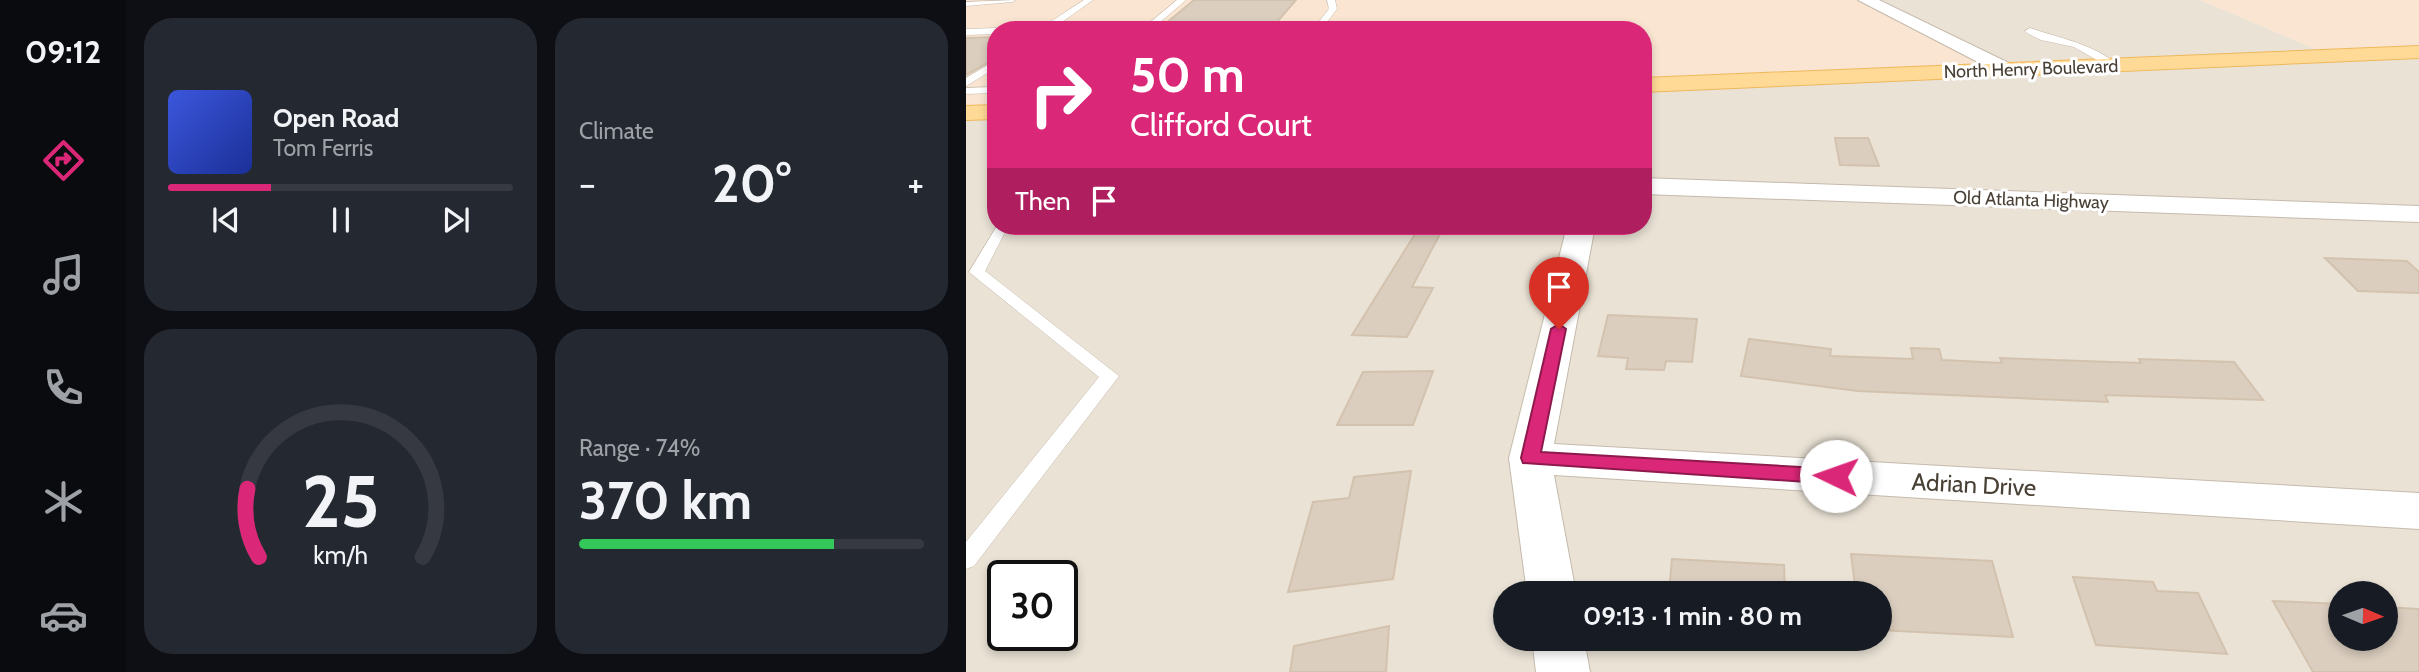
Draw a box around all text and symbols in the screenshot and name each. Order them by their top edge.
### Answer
text: 09:12 [25,32,101,71]
text: 50 m [1130,45,1245,104]
icon: right [1015,49,1106,140]
street label: North Henry Boulevard [1943,55,2119,83]
text: Open Road [273,102,399,134]
text: Clifford Court [1130,105,1312,144]
text: Climate [579,117,654,145]
text: Tom Ferris [273,134,373,162]
icon: directions [39,136,88,185]
text: 20° [712,152,791,215]
text: − [579,160,596,207]
text: + [907,160,924,207]
icon: arrive [1085,182,1123,220]
text: Then [1015,185,1071,217]
street label: Old Atlanta Highway [1953,186,2109,214]
icon: previous [207,201,245,239]
icon: pause [322,201,360,239]
icon: next [437,201,475,239]
icon: music [39,250,88,299]
pin [1529,257,1589,329]
icon: arrive [1540,268,1578,306]
icon: phone [39,363,88,412]
text: Range · 74% [579,434,700,462]
position arrow [1799,439,1873,513]
text: 25 [302,458,379,546]
street label: Adrian Drive [1911,467,2037,502]
text: 370 km [579,469,752,532]
icon: climate [39,477,88,526]
text: km/h [313,540,368,570]
speed limit sign: 30 [987,560,1078,651]
north arrow [2328,581,2398,651]
map controls [2328,581,2398,651]
icon: car [39,591,88,640]
text: 09:13 · 1 min · 80 m [1583,600,1802,632]

